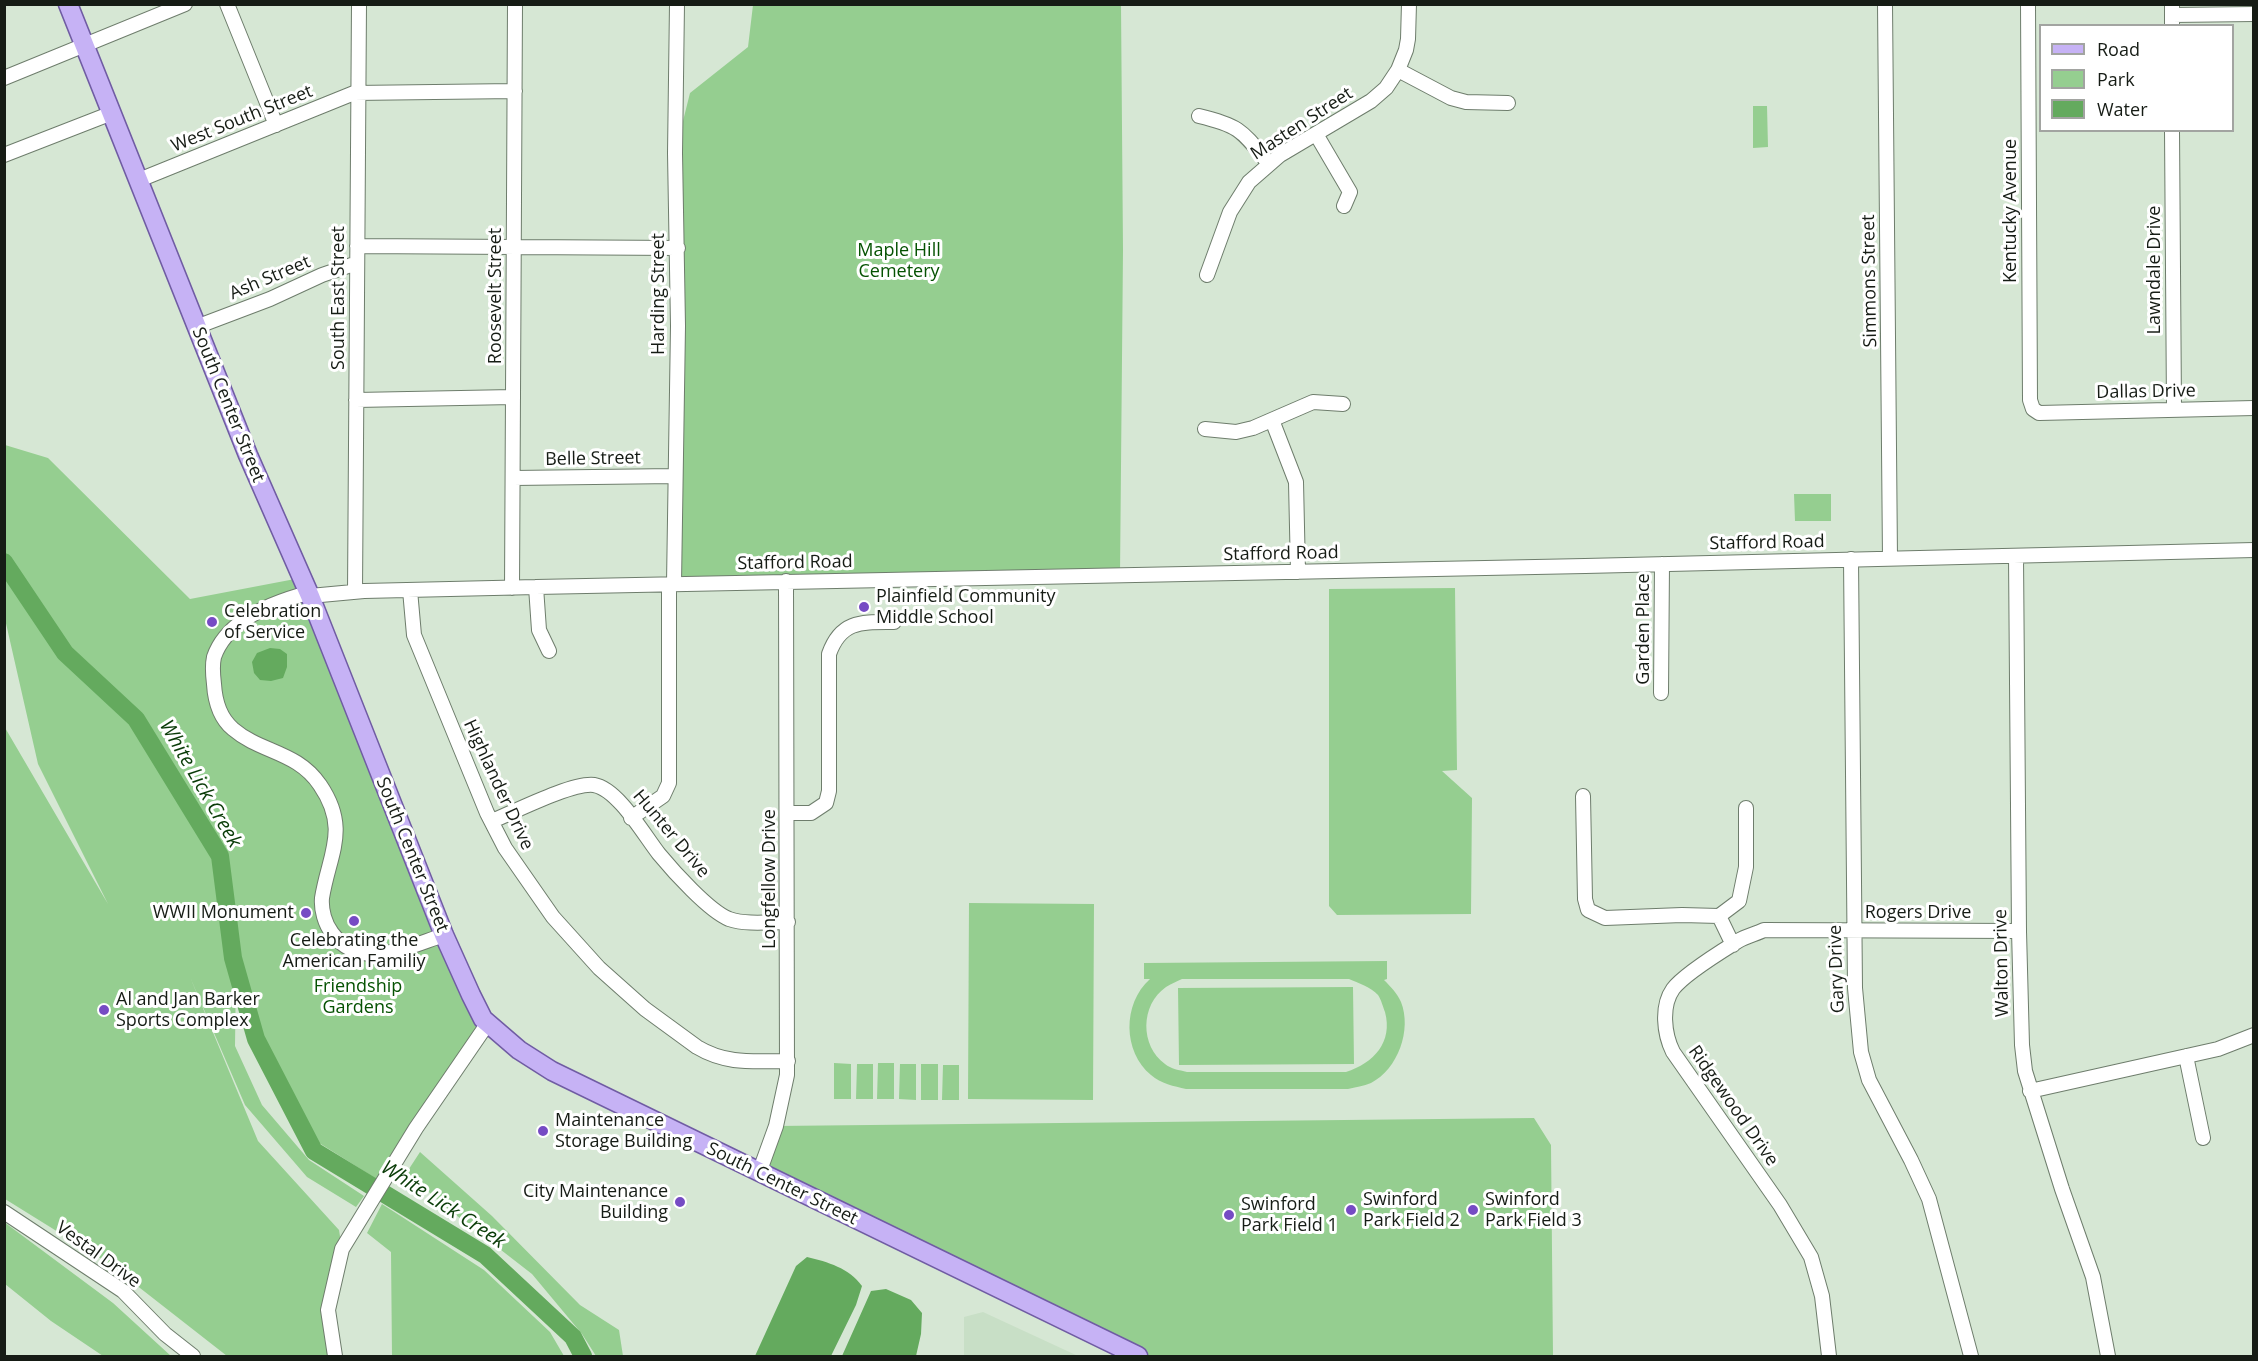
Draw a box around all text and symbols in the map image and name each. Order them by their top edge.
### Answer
legend [2039,24,2234,132]
text: Road [2097,37,2140,61]
text: Park [2097,67,2135,91]
street label: West South Street [168,81,316,157]
street label: Masten Street [1247,83,1357,165]
text: Water [2097,97,2148,121]
street label: Kentucky Avenue [2000,139,2022,283]
street label: Lawndale Drive [2144,206,2166,334]
street label: Simmons Street [1858,214,1882,348]
street label: South East Street [328,226,350,370]
street label: Roosevelt Street [485,228,507,364]
street label: Harding Street [648,233,670,355]
park label: Maple Hill Cemetery [857,240,941,282]
street label: Ash Street [226,251,314,305]
street label: South Center Street [187,324,269,486]
street label: Dallas Drive [2096,380,2196,404]
street label: Belle Street [545,447,641,471]
street label: Stafford Road [1709,531,1825,555]
street label: Stafford Road [1223,542,1339,566]
street label: Stafford Road [737,551,853,575]
street label: Garden Place [1633,573,1655,685]
place label: Plainfield Community Middle School [876,586,1055,628]
marker: Plainfield Community Middle School [857,600,871,614]
place label: Celebration of Service [224,601,321,644]
marker: Celebration of Service [205,615,219,629]
water label: White Lick Creek [154,716,246,852]
street label: Highlander Drive [458,716,538,854]
street label: South Center Street [371,774,453,936]
street label: Hunter Drive [628,786,714,882]
street label: Longfellow Drive [759,809,781,949]
place label: WWII Monument [153,902,294,924]
street label: Rogers Drive [1865,902,1971,924]
marker: WWII Monument [299,906,313,920]
street label: Walton Drive [1990,909,2014,1017]
marker: Celebrating the American Familiy [347,914,361,928]
street label: Gary Drive [1825,925,1849,1013]
place label: Celebrating the American Familiy [283,930,425,972]
park label: Friendship Gardens [314,976,402,1018]
place label: Al and Jan Barker Sports Complex [116,989,260,1032]
marker: Al and Jan Barker Sports Complex [97,1003,111,1017]
street label: Ridgewood Drive [1683,1042,1783,1170]
place label: Maintenance Storage Building [555,1110,692,1152]
marker: Maintenance Storage Building [536,1124,550,1138]
street label: South Center Street [703,1138,861,1230]
water label: White Lick Creek [376,1156,510,1254]
place label: City Maintenance Building [523,1181,668,1224]
place label: Swinford Park Field 2 [1363,1189,1460,1232]
place label: Swinford Park Field 3 [1485,1189,1582,1232]
place label: Swinford Park Field 1 [1241,1194,1338,1236]
marker: City Maintenance Building [673,1195,687,1209]
marker: Swinford Park Field 2 [1344,1203,1358,1217]
marker: Swinford Park Field 3 [1466,1203,1480,1217]
marker: Swinford Park Field 1 [1222,1208,1236,1222]
street label: Vestal Drive [52,1217,144,1293]

